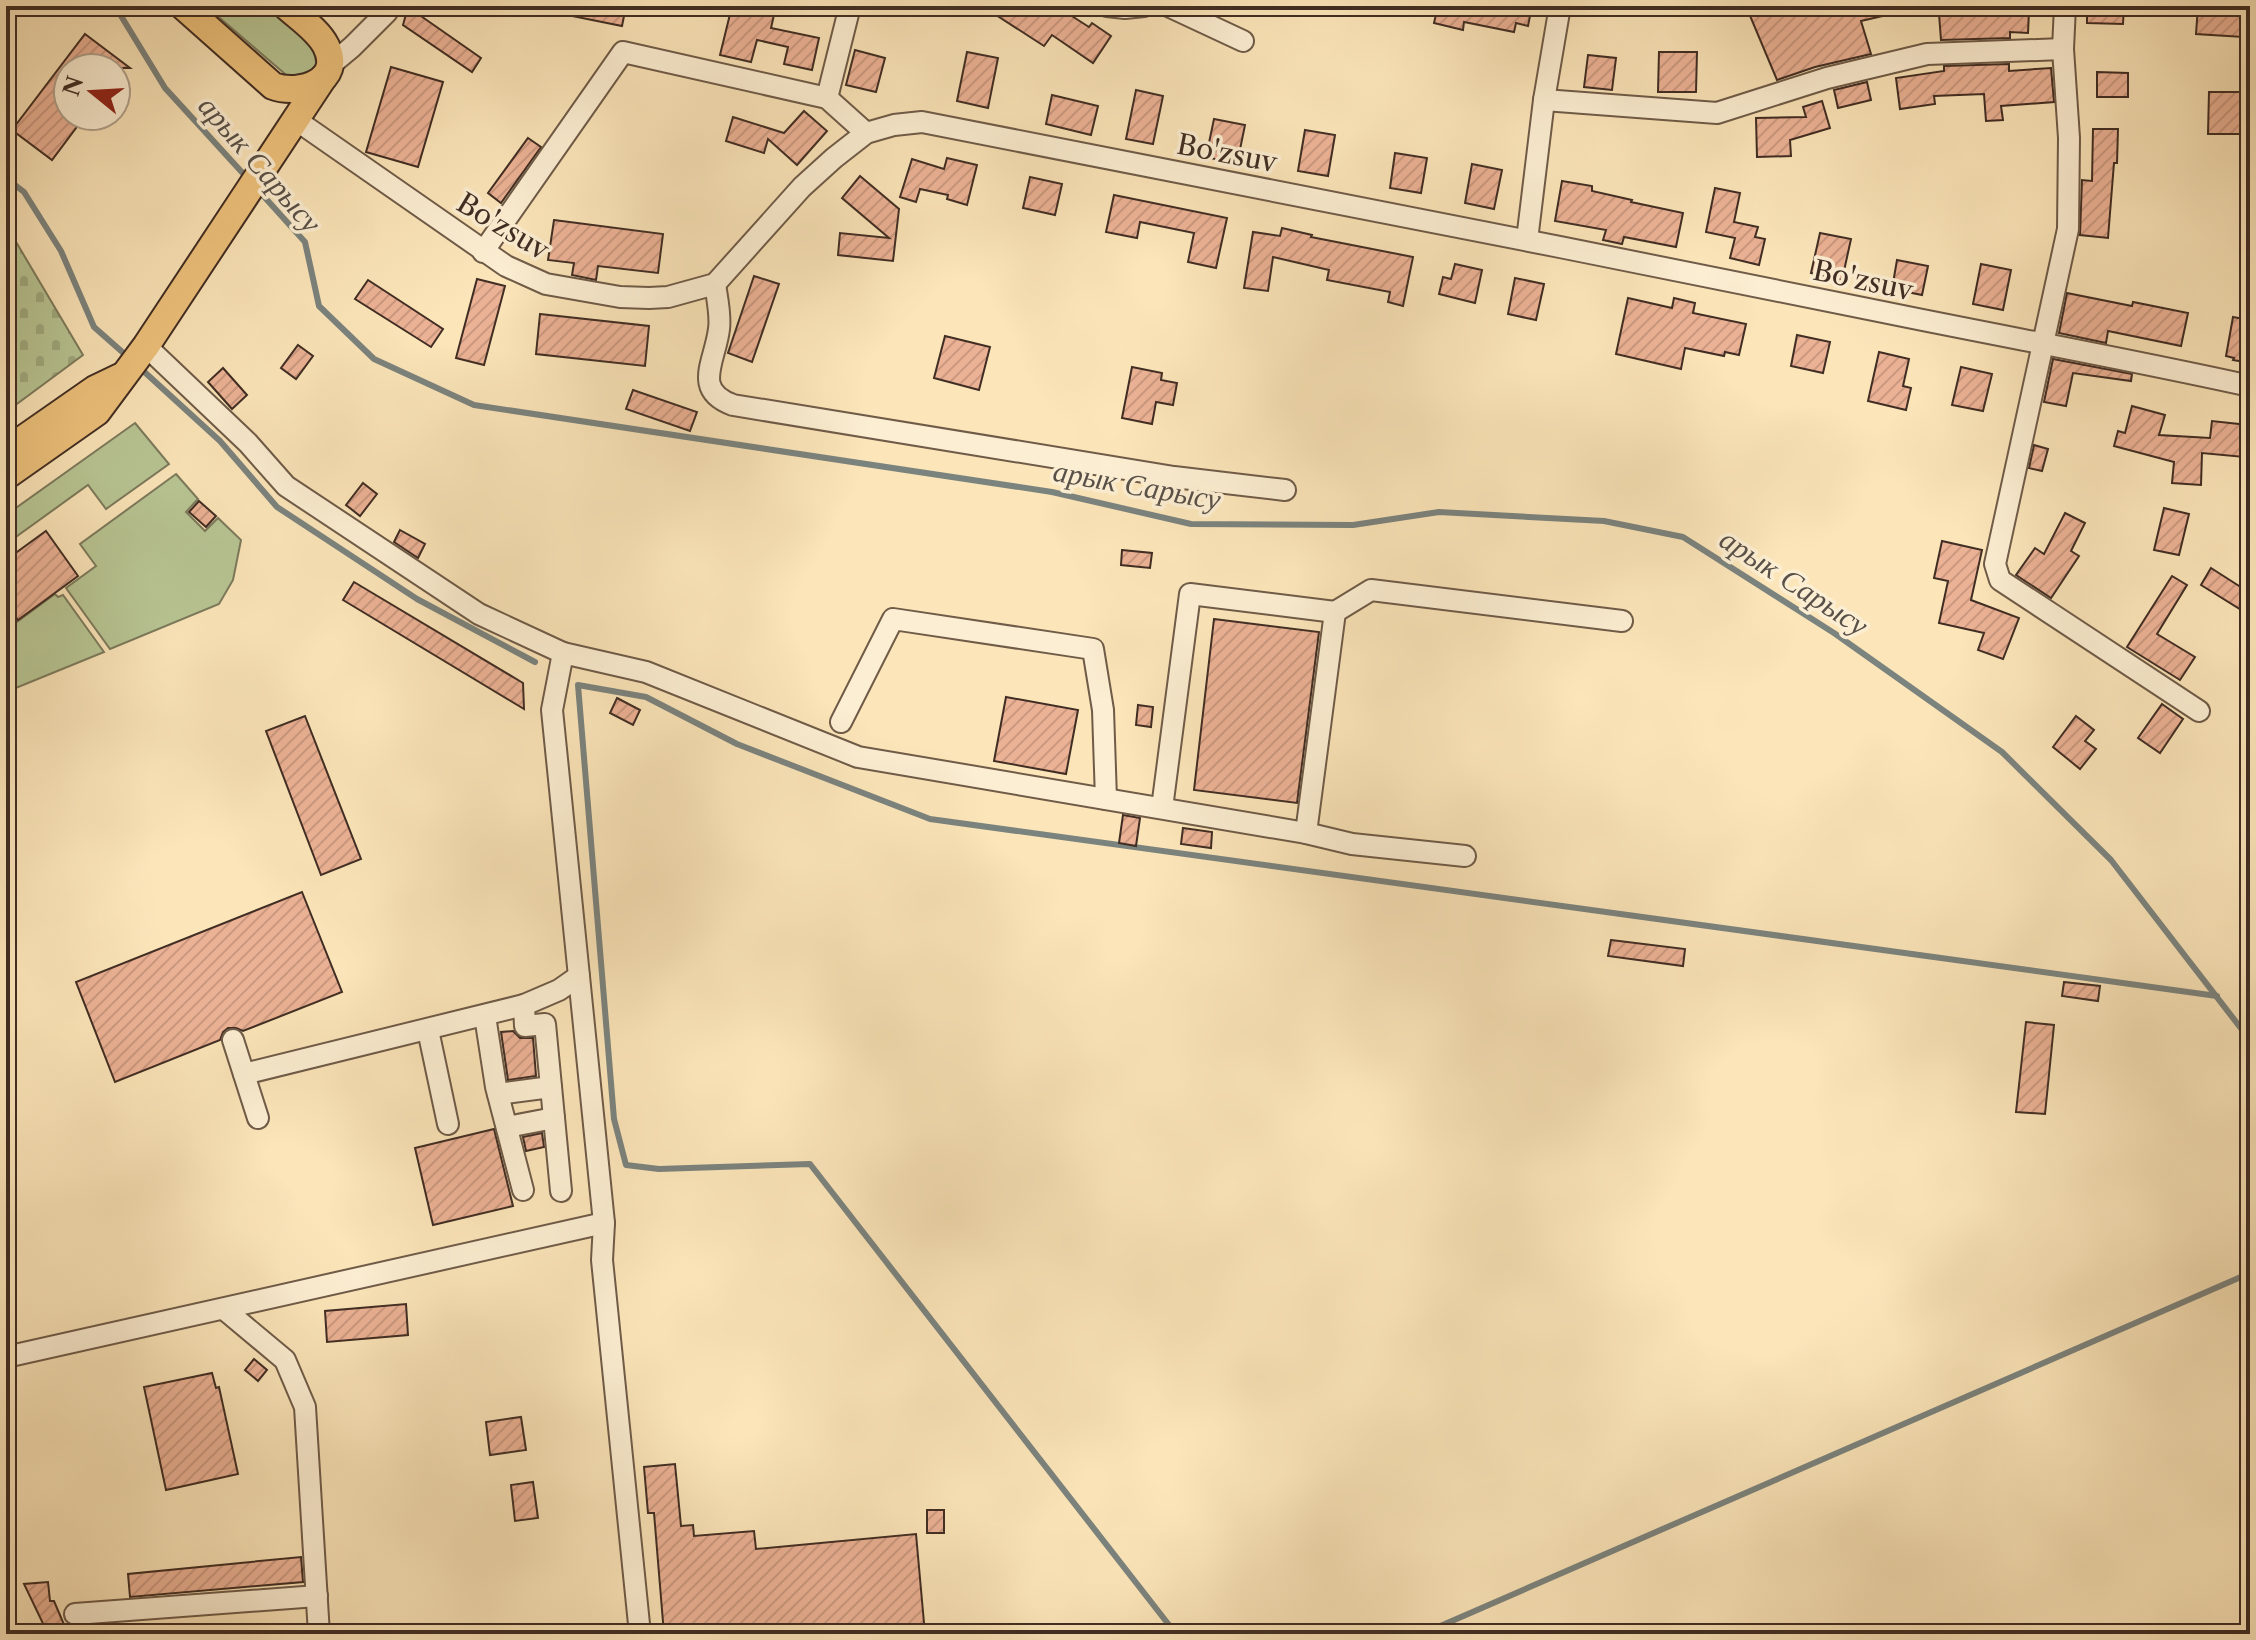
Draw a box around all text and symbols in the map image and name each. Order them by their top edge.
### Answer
north arrow [52,52,132,132]
text: N [58,73,89,99]
water label: арык Сарысу [190,88,330,241]
street label: Bo'zsuv [1174,127,1281,179]
street label: Bo'zsuv [451,185,556,267]
street label: Bo'zsuv [1810,253,1917,307]
water label: арык Сарысу [1050,452,1224,518]
water label: арык Сарысу [1713,520,1876,644]

